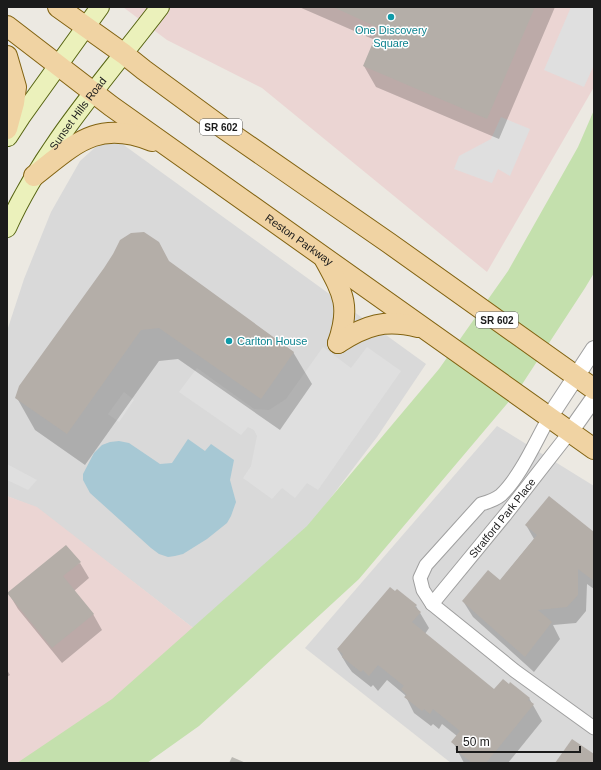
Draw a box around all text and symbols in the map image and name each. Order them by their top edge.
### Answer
marker: One Discovery Square [386,12,396,22]
place label: One Discovery Square [355,24,428,49]
street label: Sunset Hills Road [47,75,109,152]
road number: SR 602 [200,119,242,135]
street label: Reston Parkway [263,212,336,268]
road number: SR 602 [476,312,518,328]
place label: Carlton House [237,335,307,347]
marker: Carlton House [224,336,234,346]
street label: Stratford Park Place [467,476,538,560]
scale bar [457,728,580,754]
text: 50 m [463,735,490,749]

